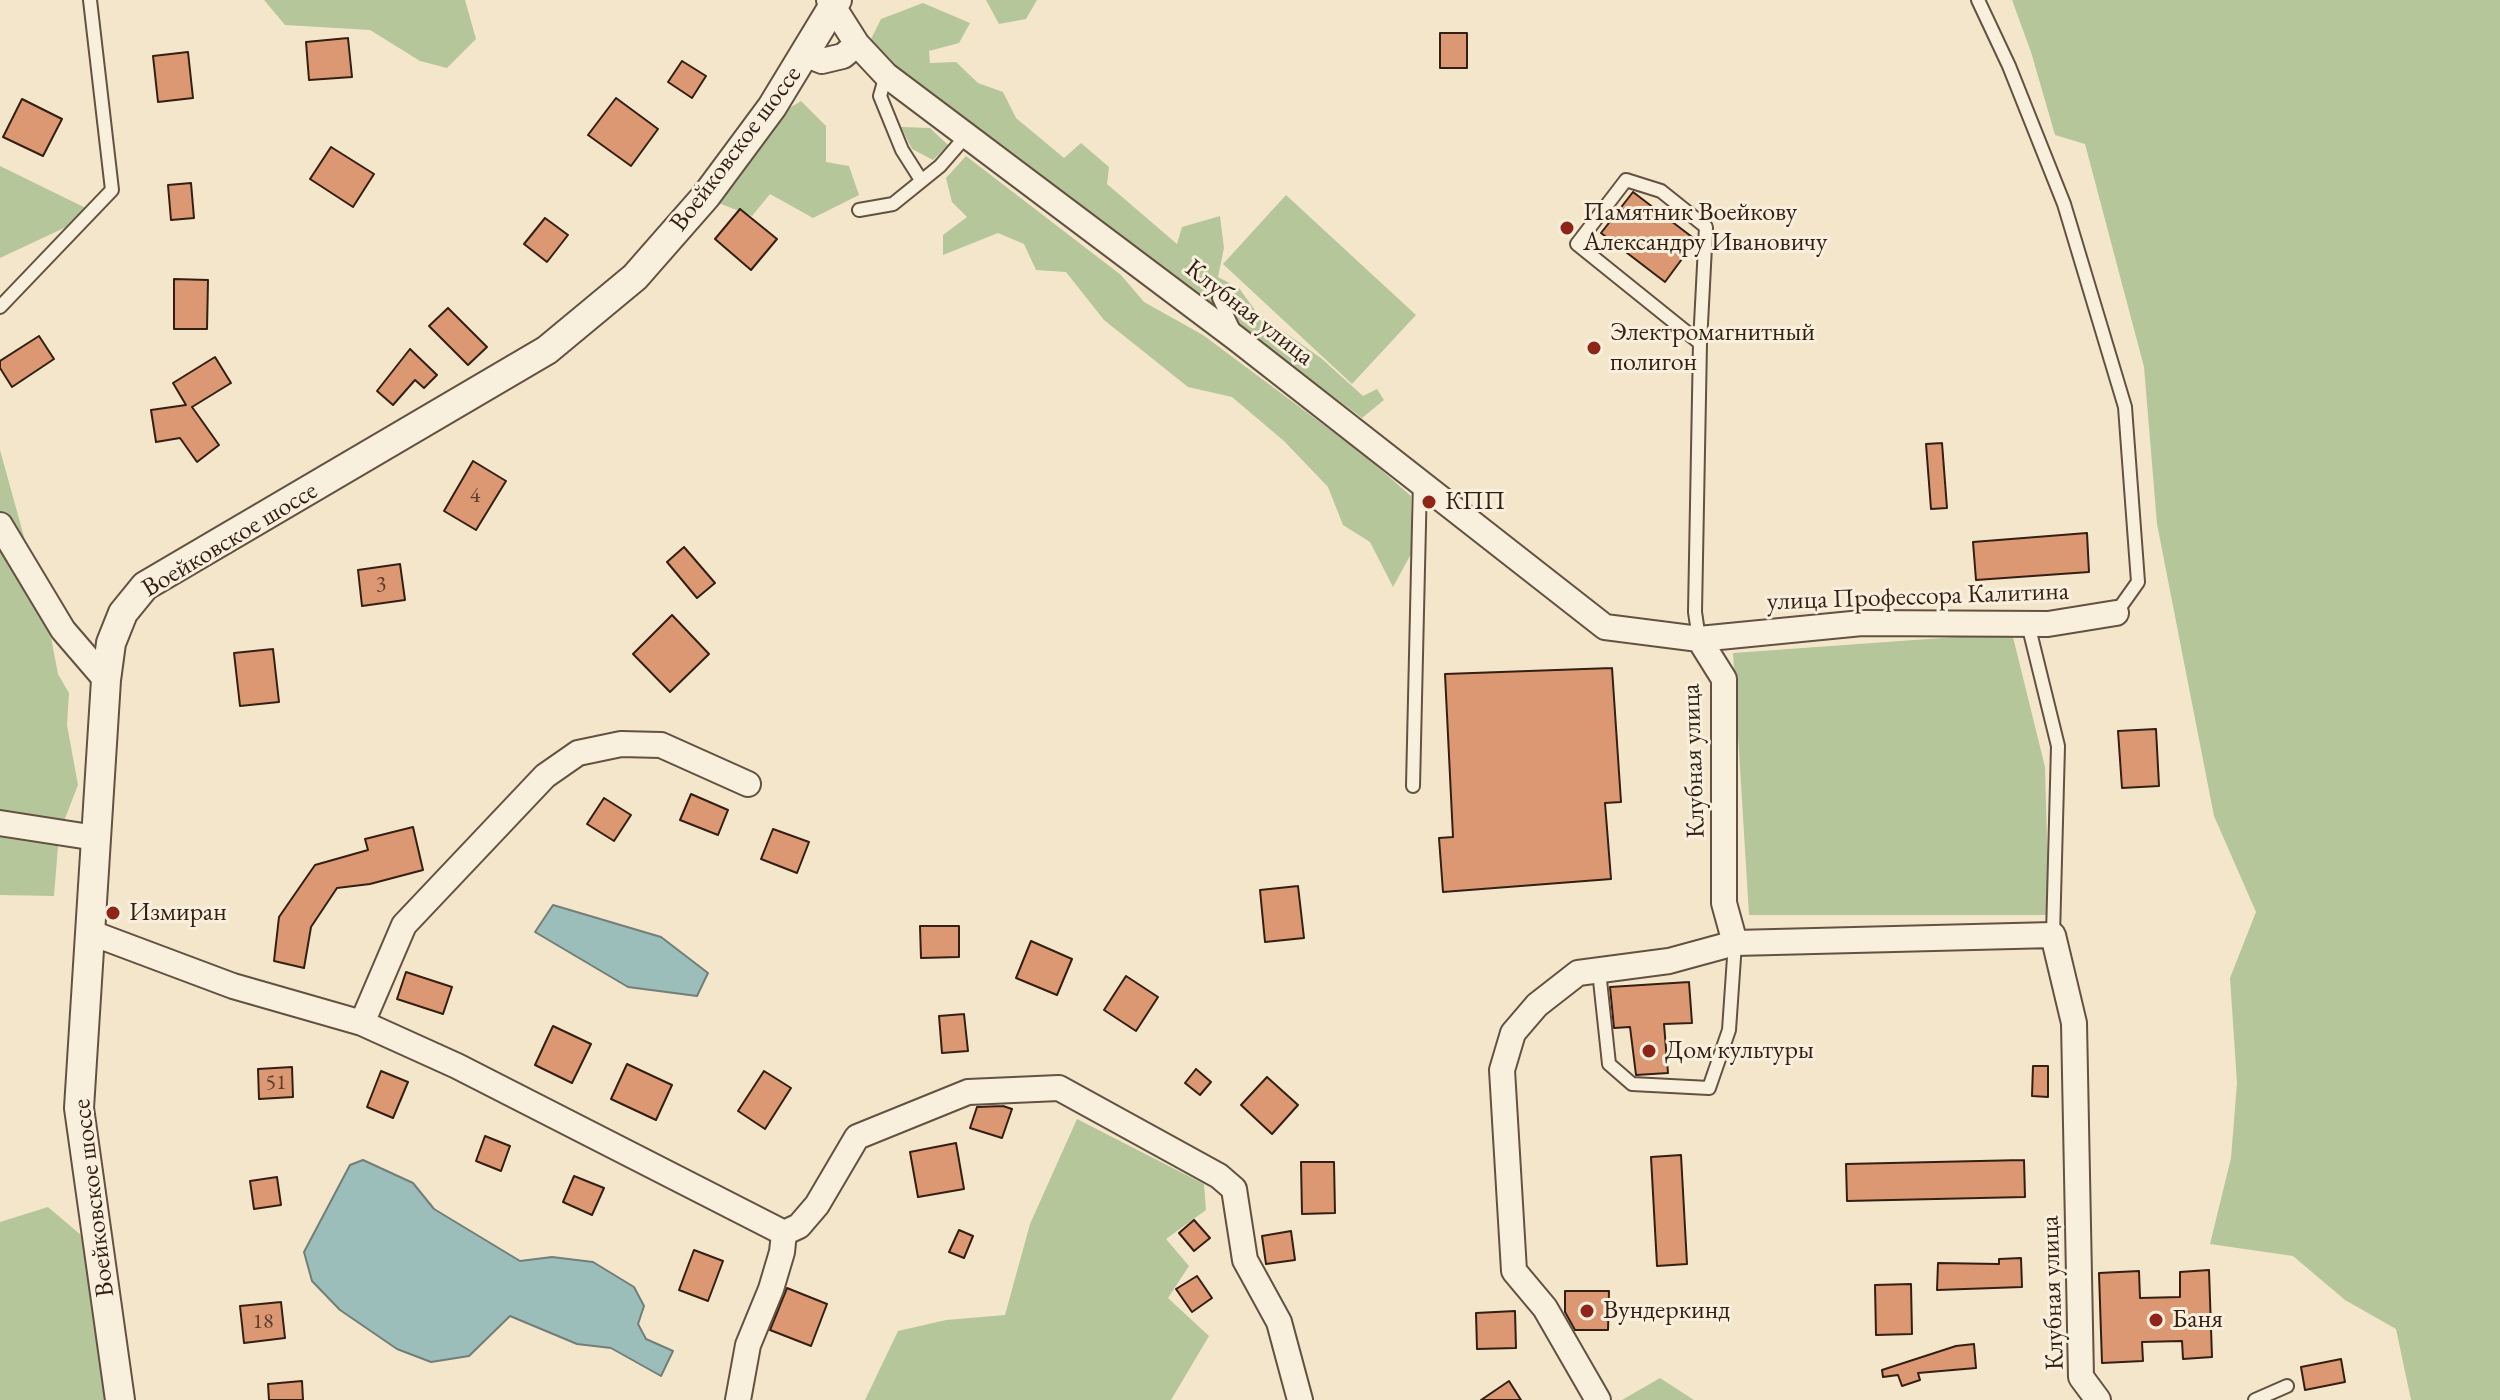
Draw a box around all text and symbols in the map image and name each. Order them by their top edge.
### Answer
street label: Воейковское шоссе [664,60,808,238]
place label: Памятник Воейкову Александру Ивановичу [1583,197,1827,258]
marker: Памятник Воейкову Александру Ивановичу [1558,219,1576,237]
street label: Клубная улица [1178,253,1320,373]
place label: Электромагнитный полигон [1610,317,1815,378]
marker: Электромагнитный полигон [1585,339,1603,357]
street label: Воейковское шоссе [137,475,323,605]
house number: 4 [470,483,480,509]
place label: КПП [1445,486,1505,518]
marker: КПП [1420,493,1438,511]
house number: 3 [376,572,386,598]
street label: улица Профессора Калитина [1766,576,2070,618]
street label: Клубная улица [1676,683,1712,839]
place label: Измиран [129,897,227,929]
marker: Измиран [104,904,122,922]
place label: Дом культуры [1665,1035,1814,1067]
marker: Дом культуры [1640,1042,1658,1060]
house number: 51 [265,1070,287,1096]
street label: Воейковское шоссе [66,1097,122,1299]
street label: Клубная улица [2035,1215,2071,1371]
place label: Вундеркинд [1603,1295,1730,1327]
marker: Вундеркинд [1578,1302,1596,1320]
place label: Баня [2172,1304,2223,1336]
house number: 18 [252,1309,274,1335]
marker: Баня [2147,1311,2165,1329]

